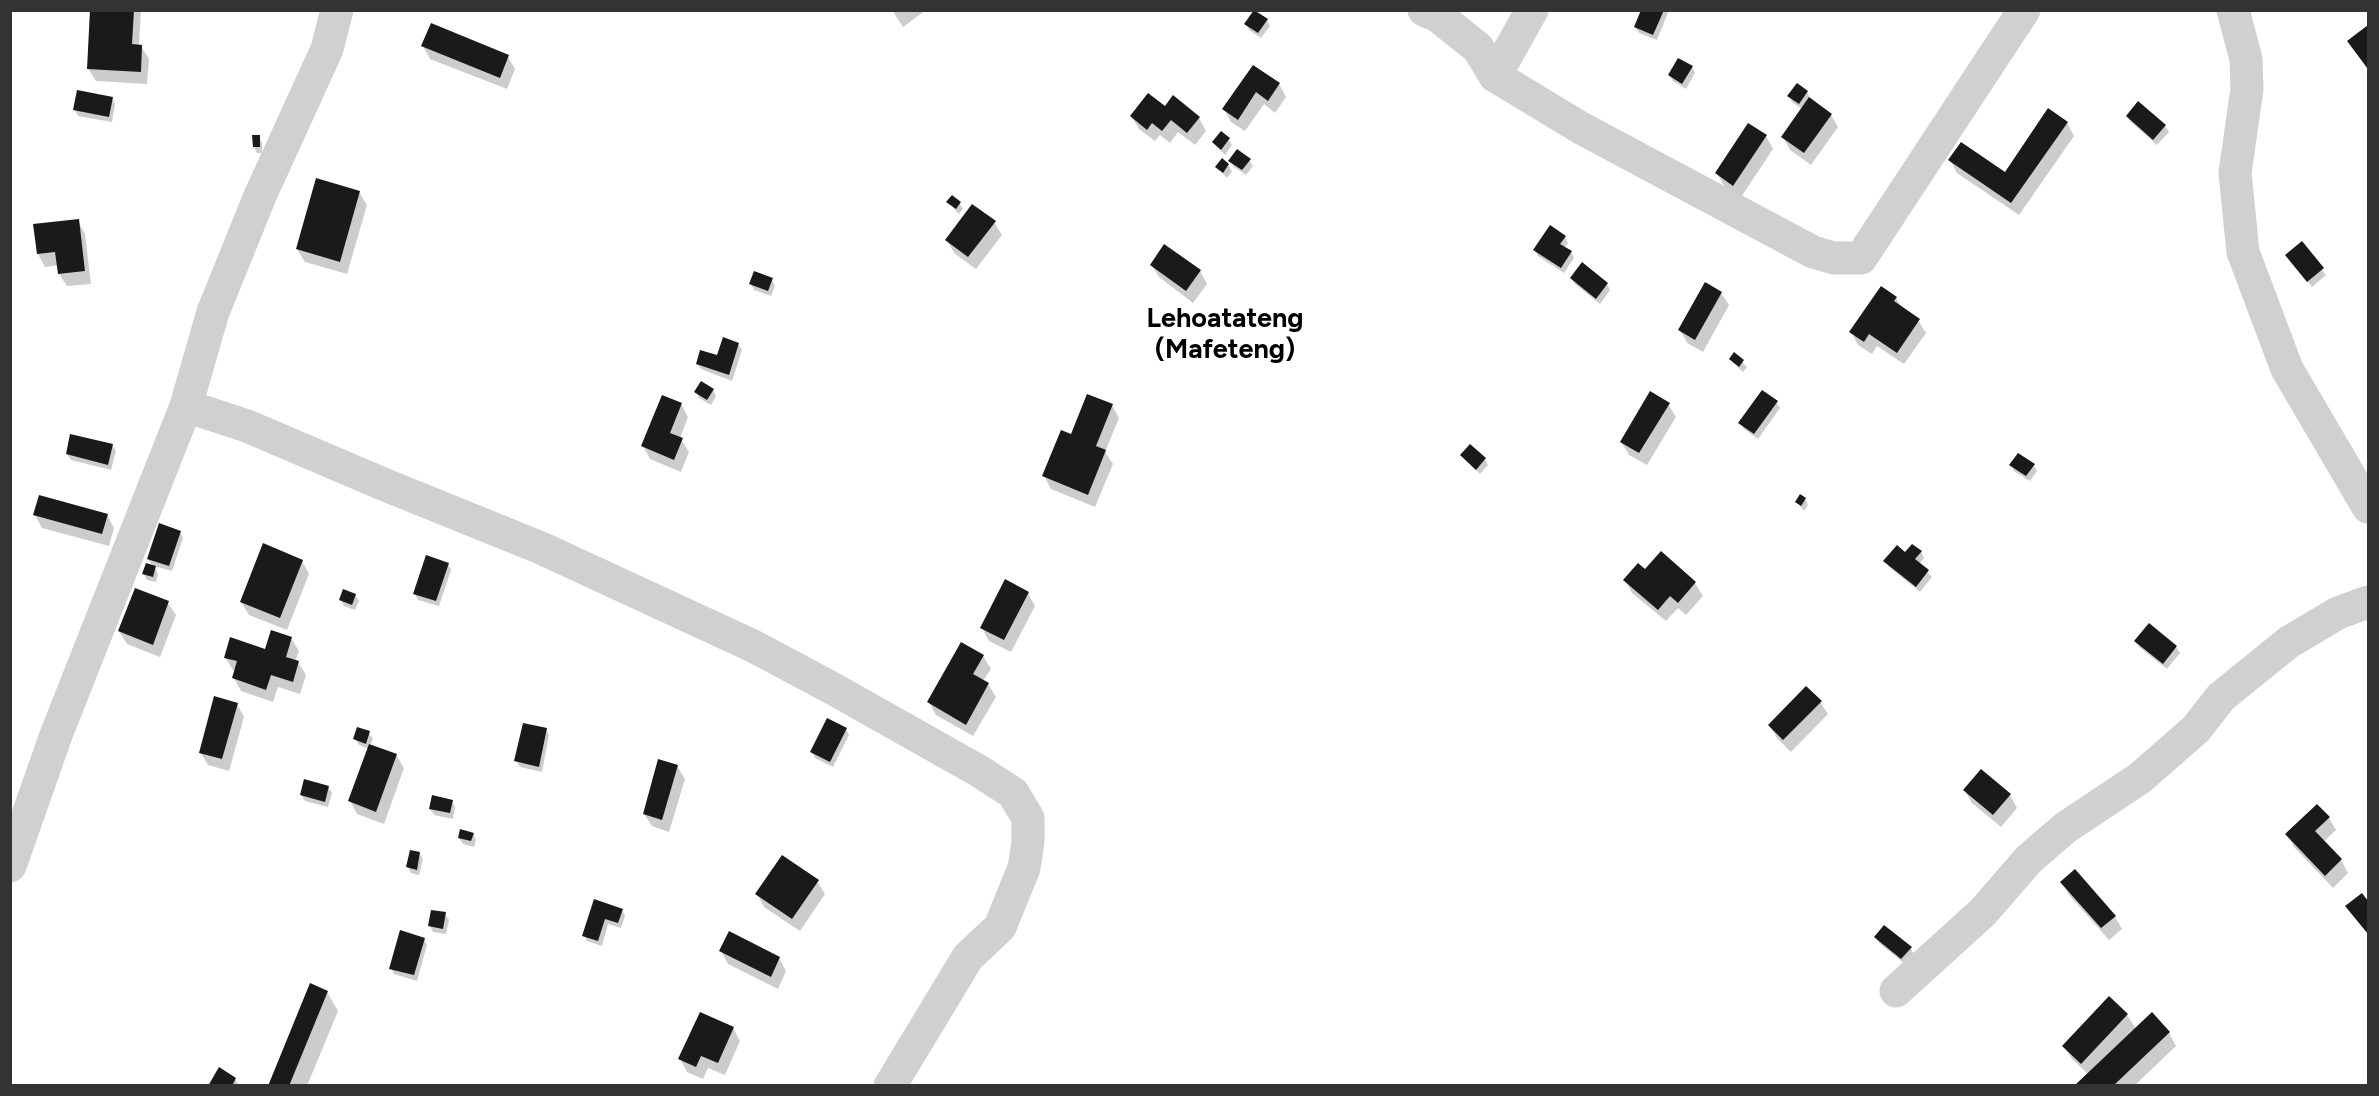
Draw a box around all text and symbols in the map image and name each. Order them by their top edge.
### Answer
district label: Lehoatateng (Mafeteng) [1146,303,1304,366]

